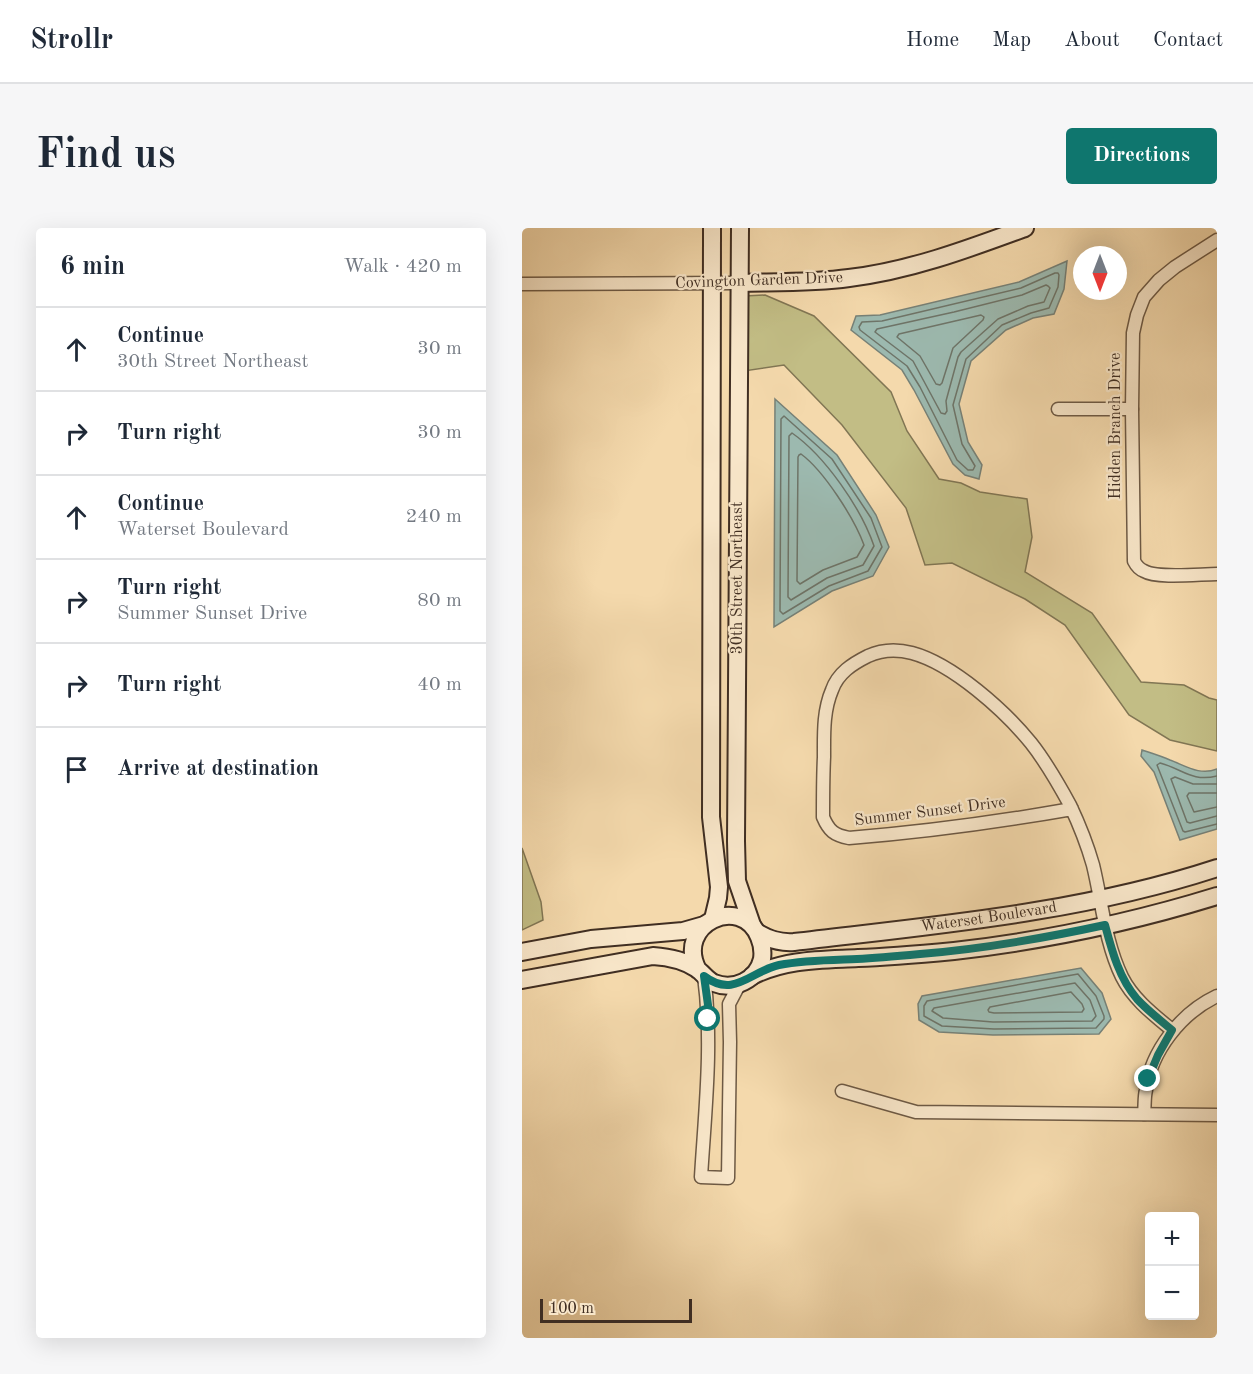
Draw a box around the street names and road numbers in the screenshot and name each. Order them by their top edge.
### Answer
street label: Covington Garden Drive [675,270,843,292]
street label: Hidden Branch Drive [1108,353,1124,499]
street label: 30th Street Northeast [730,501,746,655]
street label: Summer Sunset Drive [853,795,1007,829]
street label: Waterset Boulevard [920,899,1058,935]

